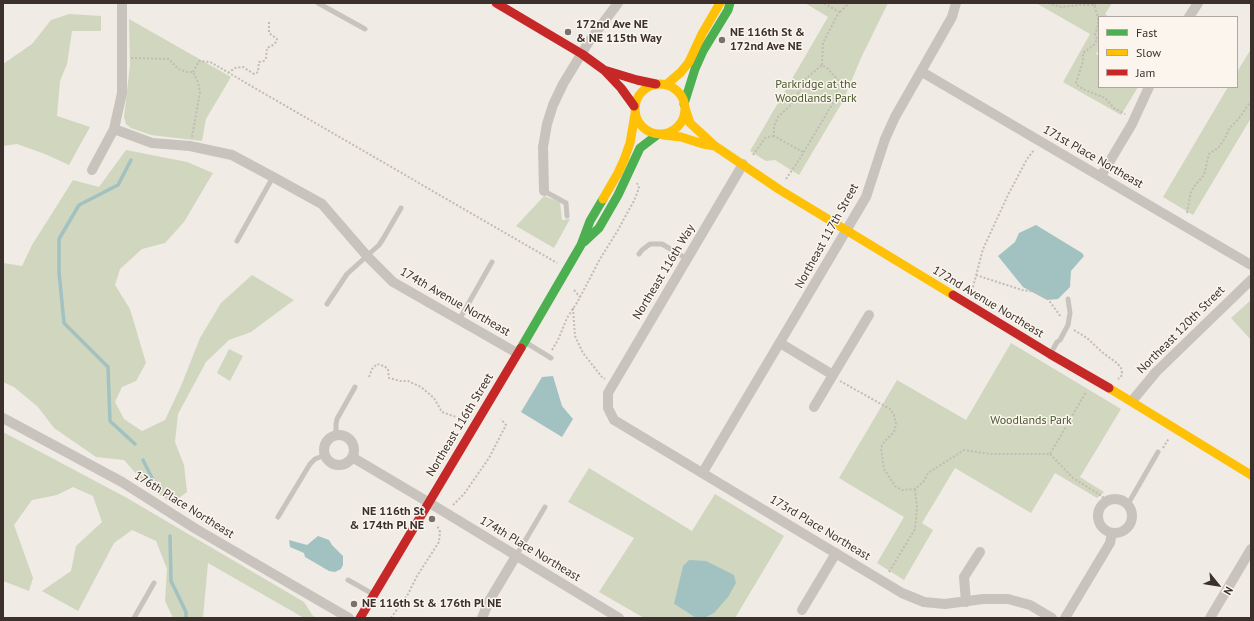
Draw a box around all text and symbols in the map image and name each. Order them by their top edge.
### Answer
legend [1098,16,1238,88]
place label: 172nd Ave NE & NE 115th Way [576,18,662,46]
text: Fast [1136,25,1157,40]
place label: NE 116th St & 172nd Ave NE [730,26,805,54]
marker: 172nd Ave NE & NE 115th Way [563,27,573,37]
marker: NE 116th St & 172nd Ave NE [717,35,727,45]
text: Slow [1136,45,1161,60]
text: Jam [1136,65,1155,80]
park label: Parkridge at the Woodlands Park [775,78,857,106]
street label: 171st Place Northeast [1040,122,1146,192]
street label: Northeast 117th Street [792,181,862,291]
street label: Northeast 116th Way [630,222,698,322]
street label: 172nd Avenue Northeast [930,263,1046,341]
street label: 174th Avenue Northeast [397,265,513,339]
street label: Northeast 120th Street [1134,283,1228,377]
street label: Northeast 116th Street [423,371,497,479]
park label: Woodlands Park [990,414,1072,428]
street label: 176th Place Northeast [132,468,236,542]
street label: 173rd Place Northeast [767,492,873,564]
place label: NE 116th St & 174th Pl NE [349,505,424,533]
street label: 174th Place Northeast [477,513,583,585]
marker: NE 116th St & 174th Pl NE [427,514,437,524]
north arrow [1198,565,1238,605]
text: N [1221,584,1236,598]
place label: NE 116th St & 176th Pl NE [362,597,501,611]
marker: NE 116th St & 176th Pl NE [349,599,359,609]

